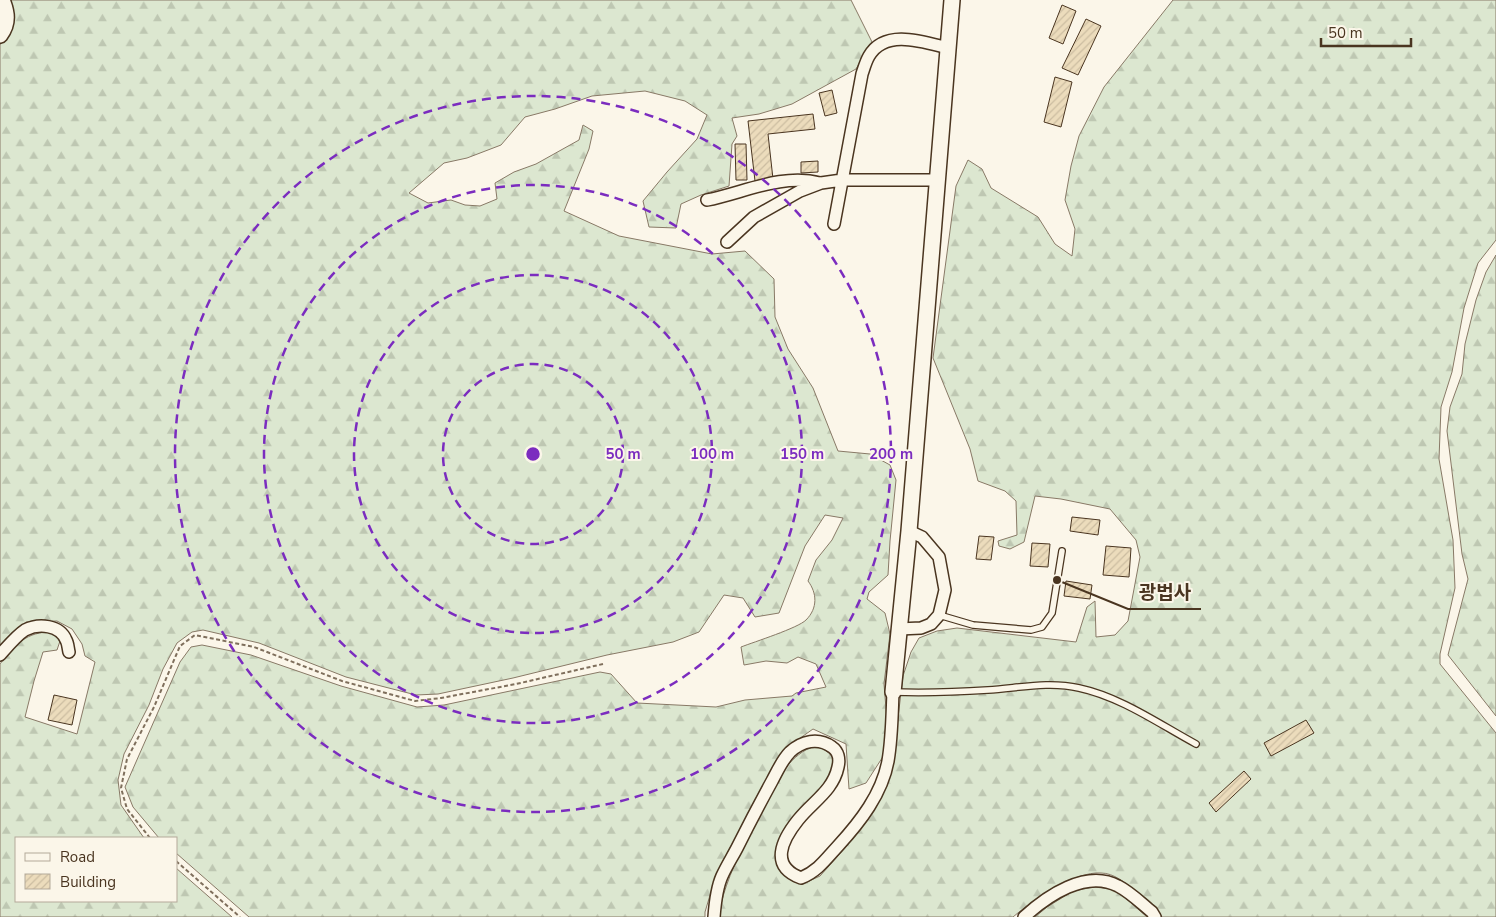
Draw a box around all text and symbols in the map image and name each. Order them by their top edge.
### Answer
scale bar [1321,15,1411,47]
text: 50 m [1328,23,1363,43]
text: 50 m [605,444,641,464]
text: 100 m [690,444,734,464]
text: 150 m [780,444,824,464]
text: 200 m [869,444,913,464]
centre of rings [524,445,542,463]
callout: 광법사 [1128,575,1201,609]
text: 광법사 [1139,580,1192,606]
legend [15,837,178,902]
text: Road [60,847,95,867]
text: Building [60,872,116,892]

